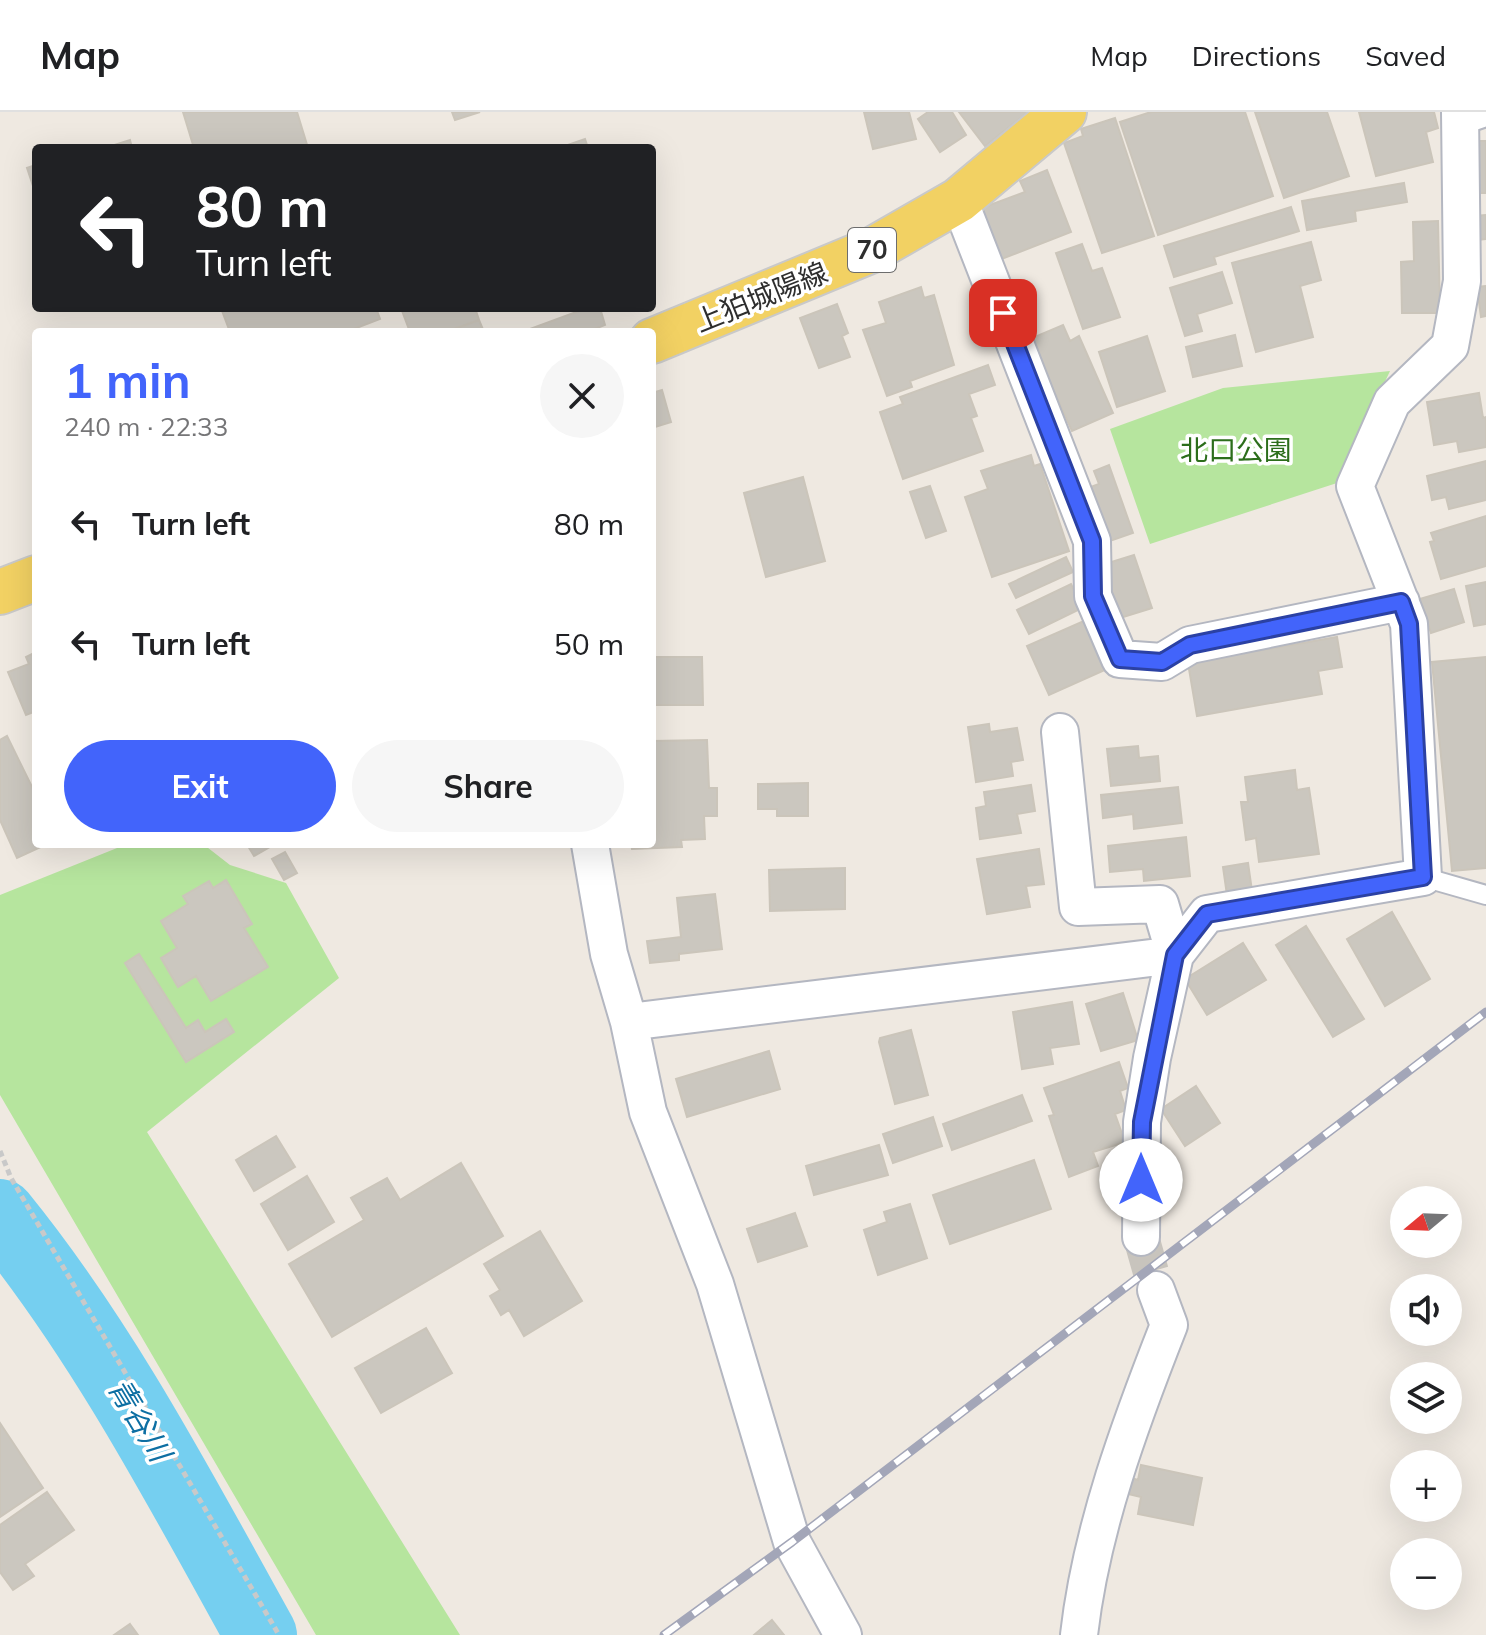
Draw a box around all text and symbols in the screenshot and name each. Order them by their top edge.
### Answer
text: Map [40,31,120,79]
text: Map [1090,38,1148,73]
text: Directions [1192,38,1321,73]
text: Saved [1365,38,1446,73]
text: 80 m [196,171,329,241]
icon: left [64,176,168,280]
road number: 70 [848,228,896,272]
text: Turn left [196,240,332,285]
street label: 上狛城陽線 [689,254,832,339]
pin [969,279,1037,347]
icon: arrive [981,291,1025,335]
text: 1 min [64,350,191,410]
button: close [540,354,624,438]
text: 240 m · 22:33 [64,410,228,443]
park label: 北口公園 [1180,432,1292,467]
icon: left [64,502,108,546]
text: Turn left [132,505,250,543]
text: 80 m [554,505,624,543]
icon: left [64,622,108,666]
text: Turn left [132,625,250,663]
text: 50 m [554,625,624,663]
button: Exit [64,740,336,832]
button: Share [352,740,624,832]
position arrow [1099,1138,1183,1222]
north arrow [1390,1186,1462,1258]
map controls [1390,1186,1462,1610]
button: sound [1390,1274,1462,1346]
button: layers [1390,1362,1462,1434]
water label: 青谷川 [100,1371,181,1470]
button: + [1390,1450,1462,1522]
button: − [1390,1538,1462,1610]

